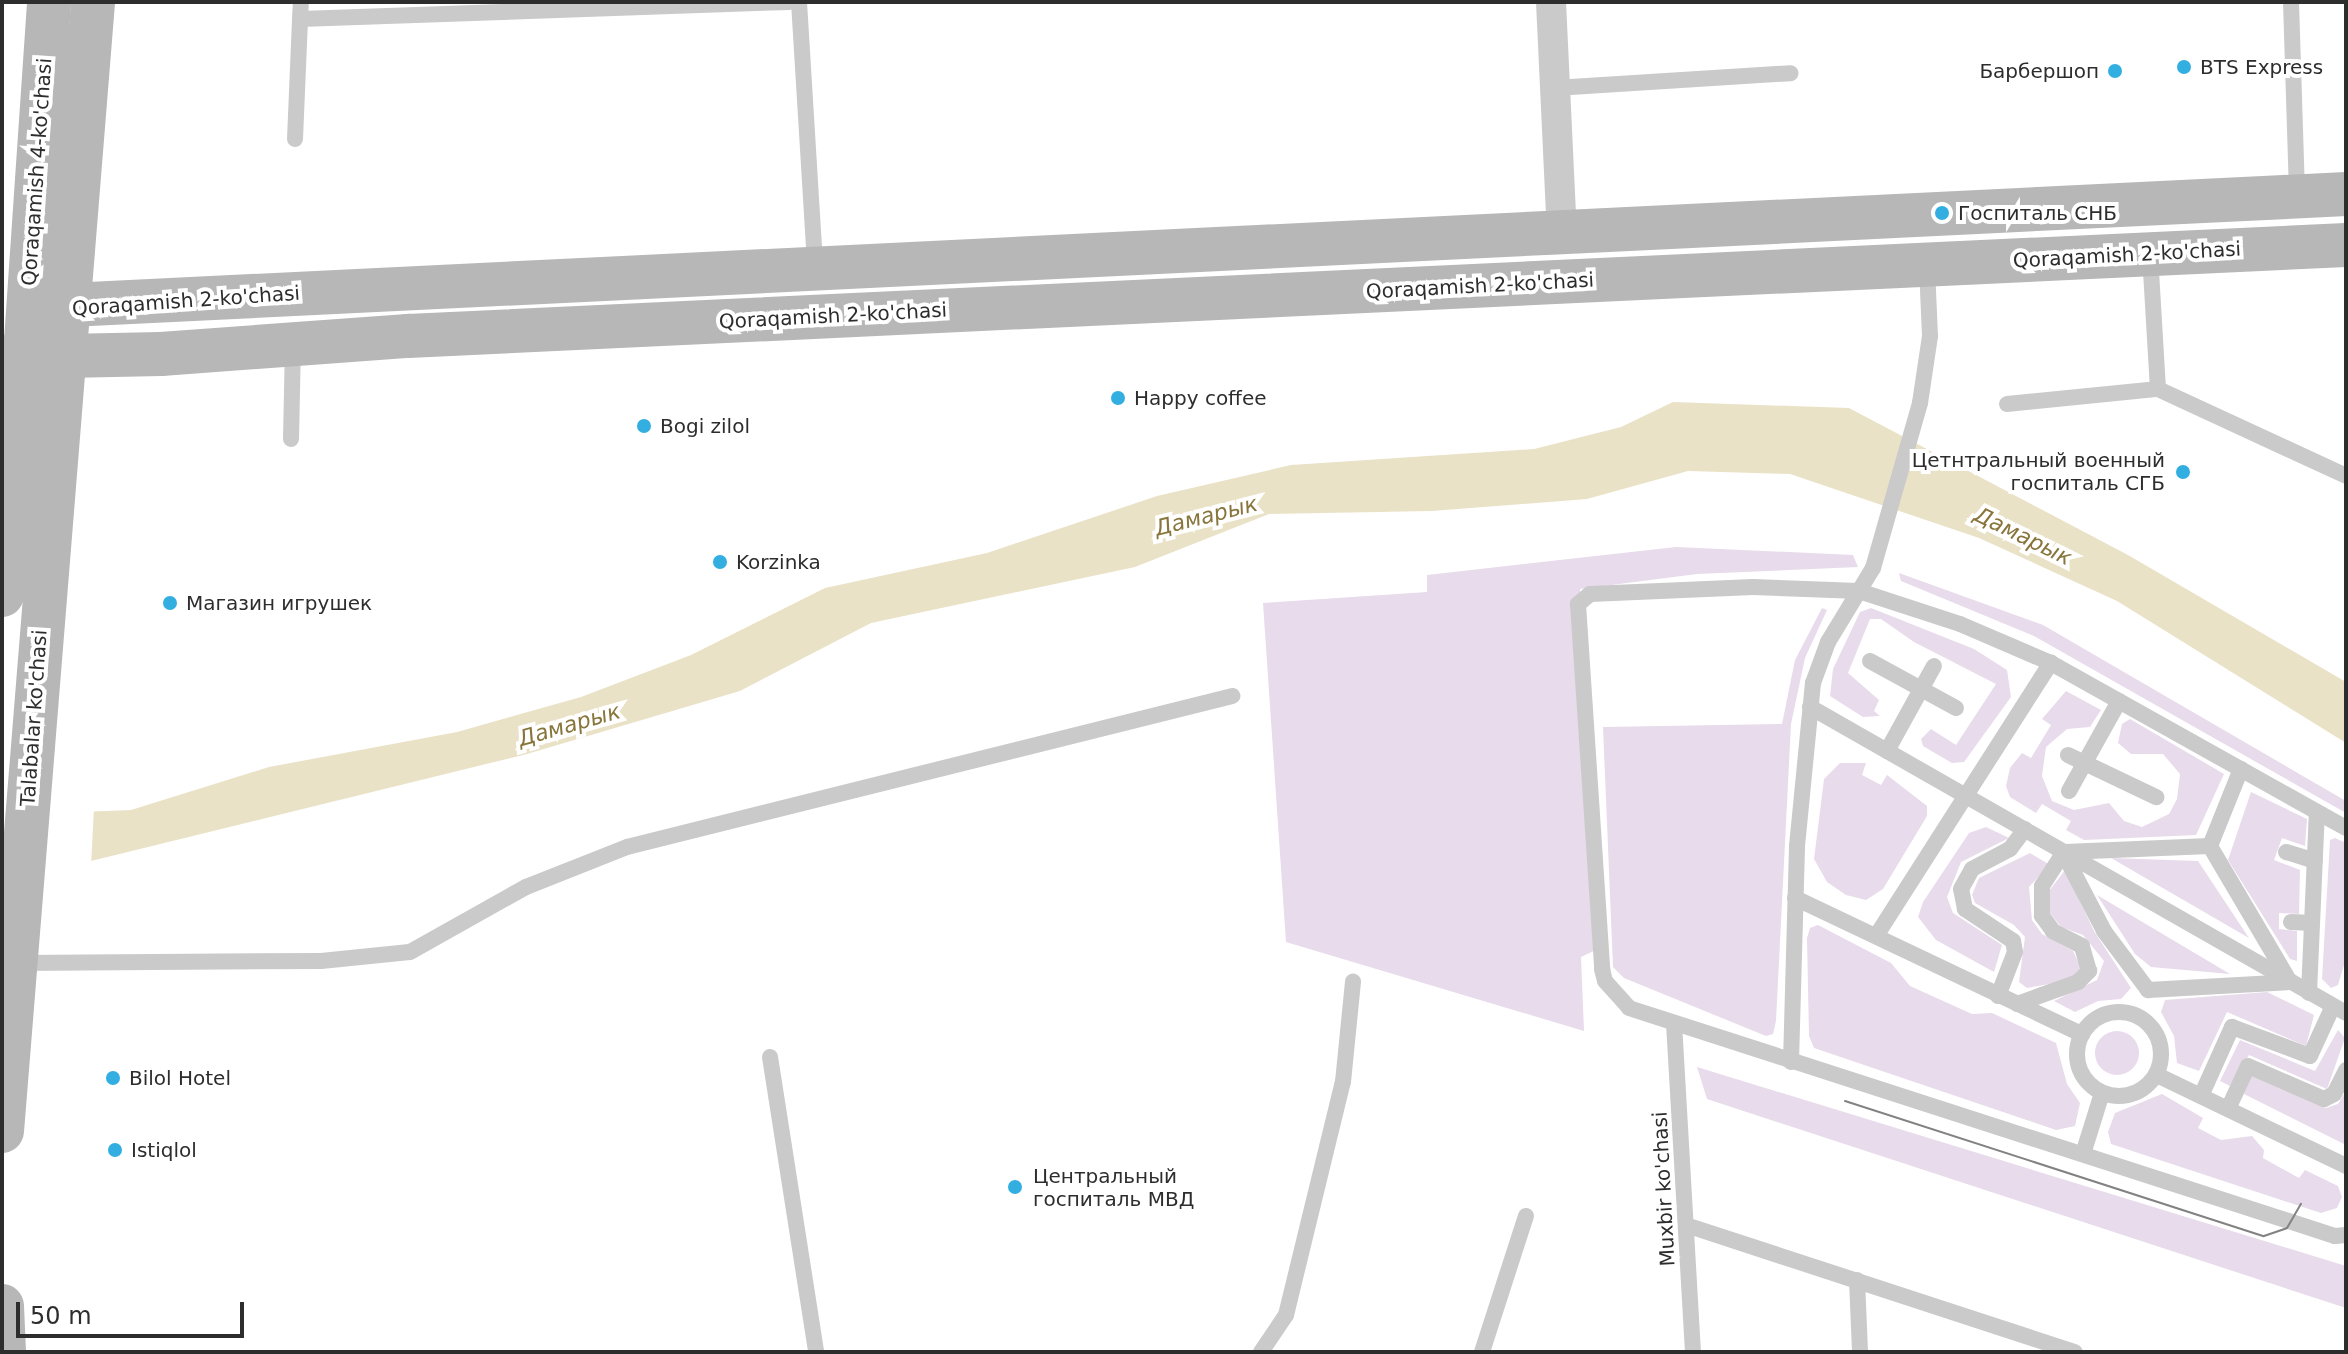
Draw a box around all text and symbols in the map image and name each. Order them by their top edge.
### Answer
place label: BTS Express [2200,55,2323,79]
street label: Qoraqamish 4-ko'chasi [17,57,57,287]
marker: BTS Express [2175,58,2193,76]
place label: Барбершоп [1979,59,2099,83]
marker: Барбершоп [2106,62,2124,80]
place label: Госпиталь СНБ [1958,201,2117,225]
marker: Госпиталь СНБ [1933,204,1951,222]
street label: Qoraqamish 2-ko'chasi [2012,237,2242,273]
street label: Qoraqamish 2-ko'chasi [1365,268,1595,304]
street label: Qoraqamish 2-ko'chasi [71,281,301,321]
street label: Qoraqamish 2-ko'chasi [718,298,948,334]
place label: Happy coffee [1134,386,1266,410]
marker: Happy coffee [1109,389,1127,407]
place label: Bogi zilol [660,414,750,438]
marker: Bogi zilol [635,417,653,435]
place label: Цетнтральный военный госпиталь СГБ [1912,448,2165,495]
marker: Цетнтральный военный госпиталь СГБ [2172,461,2194,483]
water label: Дамарык [1152,490,1260,542]
water label: Дамарык [1970,501,2076,571]
place label: Korzinka [736,550,821,574]
marker: Korzinka [711,553,729,571]
place label: Магазин игрушек [186,591,372,615]
marker: Магазин игрушек [161,594,179,612]
street label: Talabalar ko'chasi [16,629,52,807]
water label: Дамарык [515,698,623,752]
place label: Bilol Hotel [129,1066,231,1090]
marker: Bilol Hotel [104,1069,122,1087]
street label: Muxbir ko'chasi [1648,1111,1680,1267]
place label: Istiqlol [131,1138,197,1162]
marker: Istiqlol [106,1141,124,1159]
place label: Центральный госпиталь МВД [1033,1164,1194,1211]
marker: Центральный госпиталь МВД [1004,1176,1026,1198]
scale bar [20,1286,248,1336]
text: 50 m [30,1302,92,1330]

